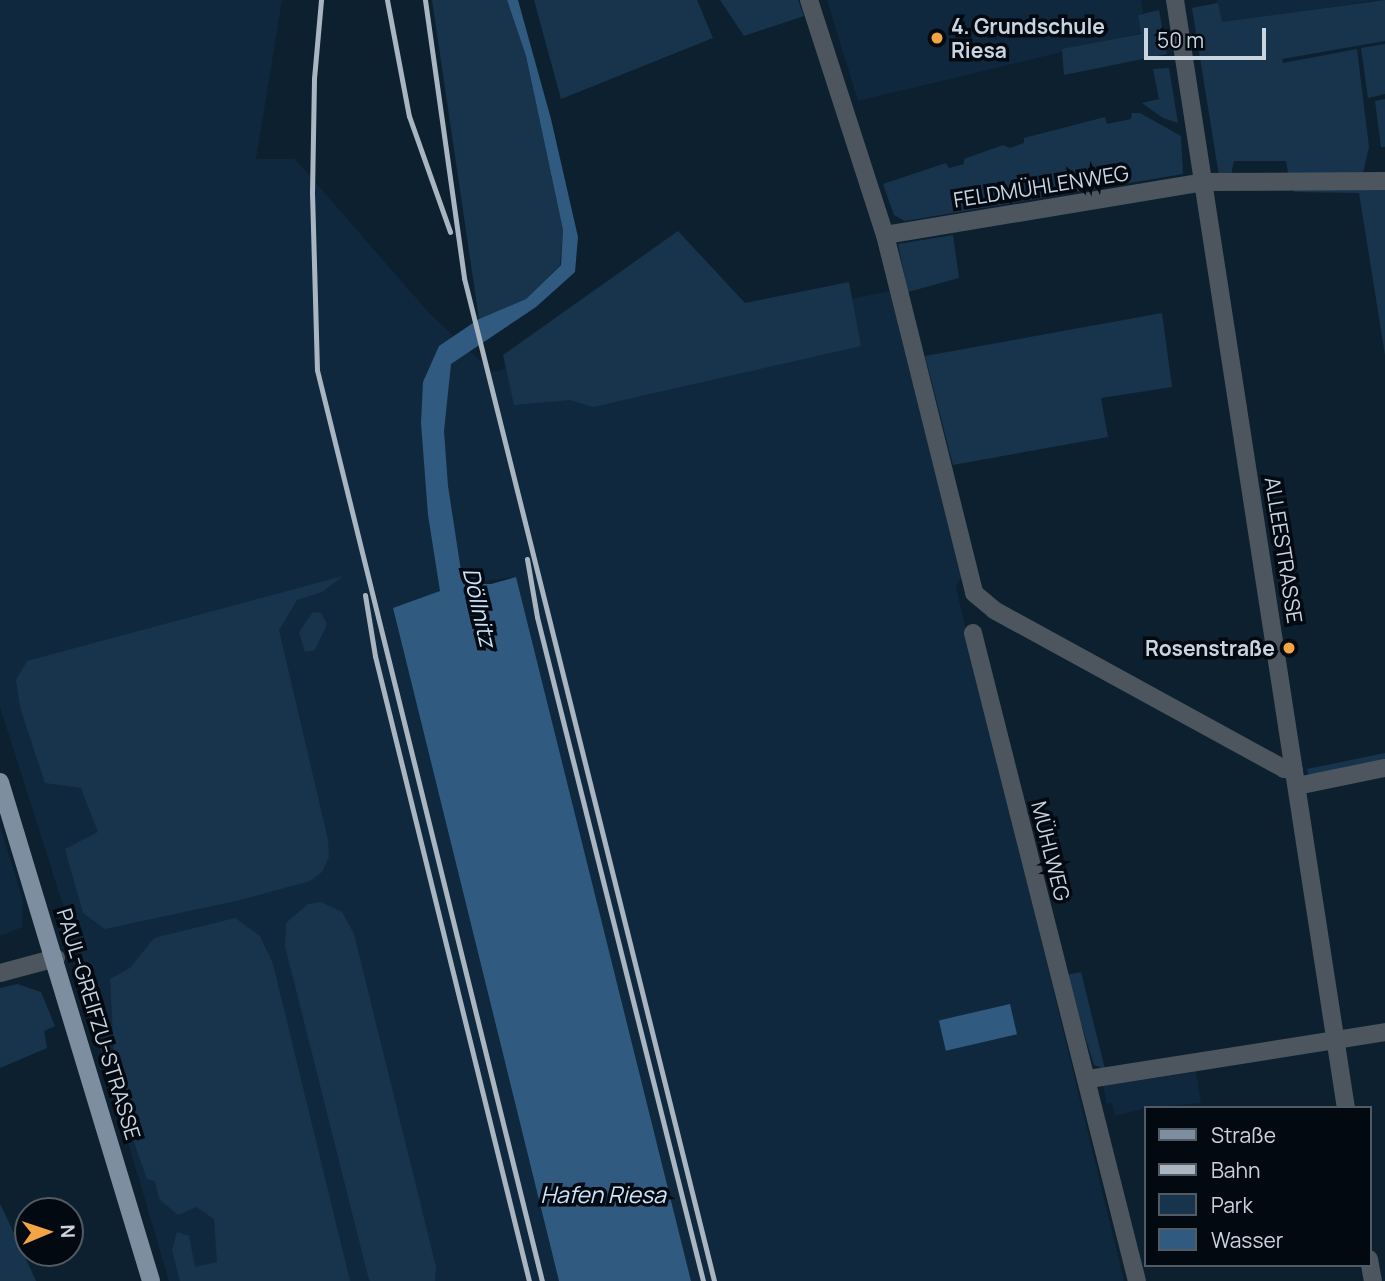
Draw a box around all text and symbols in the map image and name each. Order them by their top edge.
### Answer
place label: 4. Grundschule Riesa [951,13,1105,63]
scale bar [1147,14,1270,58]
text: 50 m [1157,26,1204,54]
marker: 4. Grundschule Riesa [929,30,945,46]
street label: FELDMÜHLENWEG [952,160,1130,212]
street label: ALLEESTRASSE [1260,475,1308,625]
water label: Döllnitz [458,565,502,649]
place label: Rosenstraße [1145,635,1275,661]
marker: Rosenstraße [1281,640,1297,656]
street label: MÜHLWEG [1026,799,1076,903]
street label: PAUL-GREIFZU-STRASSE [52,905,146,1143]
legend [1144,1106,1371,1267]
text: Straße [1211,1121,1276,1149]
text: Bahn [1211,1156,1261,1184]
water label: Hafen Riesa [540,1180,666,1208]
text: Park [1211,1191,1253,1219]
north arrow [14,1197,84,1267]
text: N [55,1224,81,1239]
text: Wasser [1211,1226,1283,1254]

